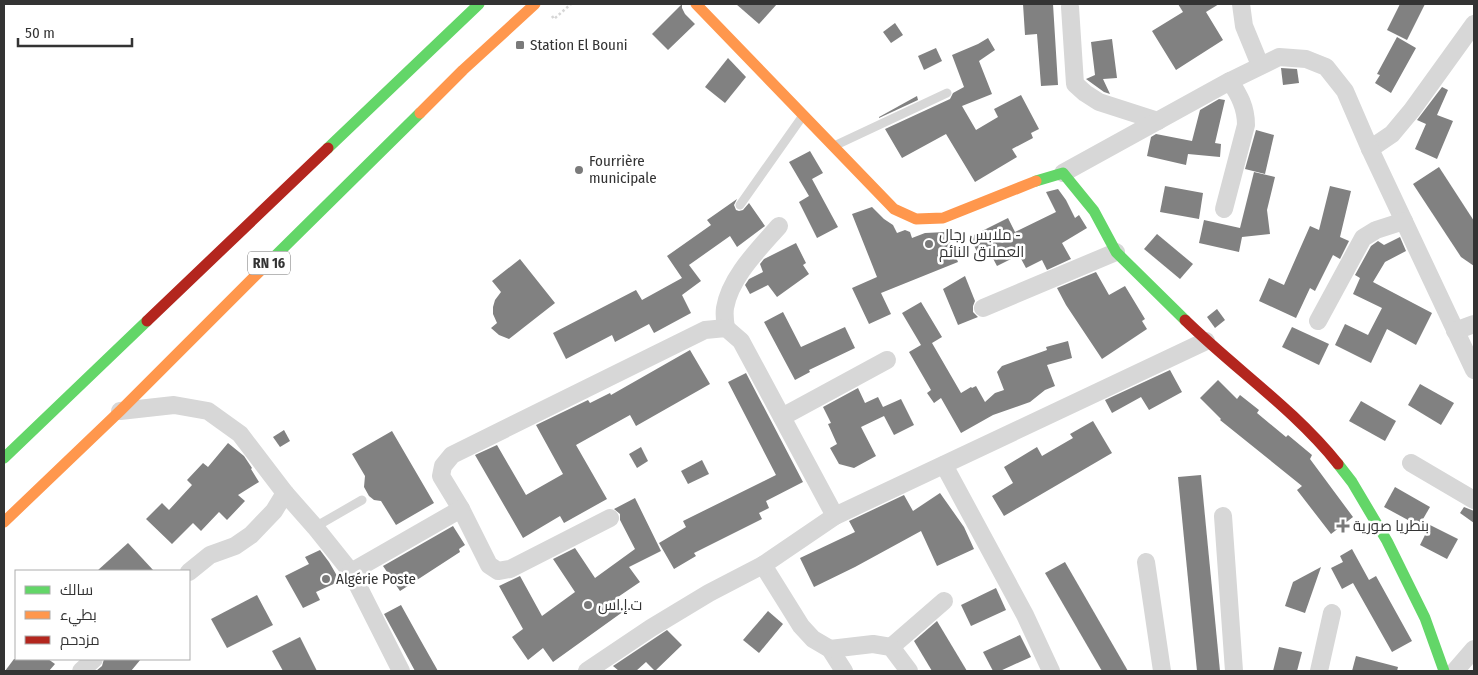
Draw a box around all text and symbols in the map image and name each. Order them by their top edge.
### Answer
scale bar [18,15,131,47]
text: 50 m [25,24,55,42]
place label: Station El Bouni [530,36,628,54]
marker: Station El Bouni [514,39,526,51]
place label: Fourrière municipale [589,152,657,187]
marker: Fourrière municipale [573,164,585,176]
place label: ملابس رجال - العملاق النائم [939,226,1024,262]
marker: ملابس رجال - العملاق النائم [923,238,935,250]
road number: RN 16 [248,252,290,274]
place label: بنطريا صورية [1353,517,1429,535]
marker: بنطريا صورية [1337,520,1349,532]
legend [15,570,190,660]
place label: Algérie Poste [336,570,416,588]
marker: Algérie Poste [320,573,332,585]
text: سالك [60,581,93,599]
place label: ت.إ.اس [598,596,642,615]
marker: ت.إ.اس [582,599,594,611]
text: بطيء [60,606,97,627]
text: مزدحم [60,631,100,650]

